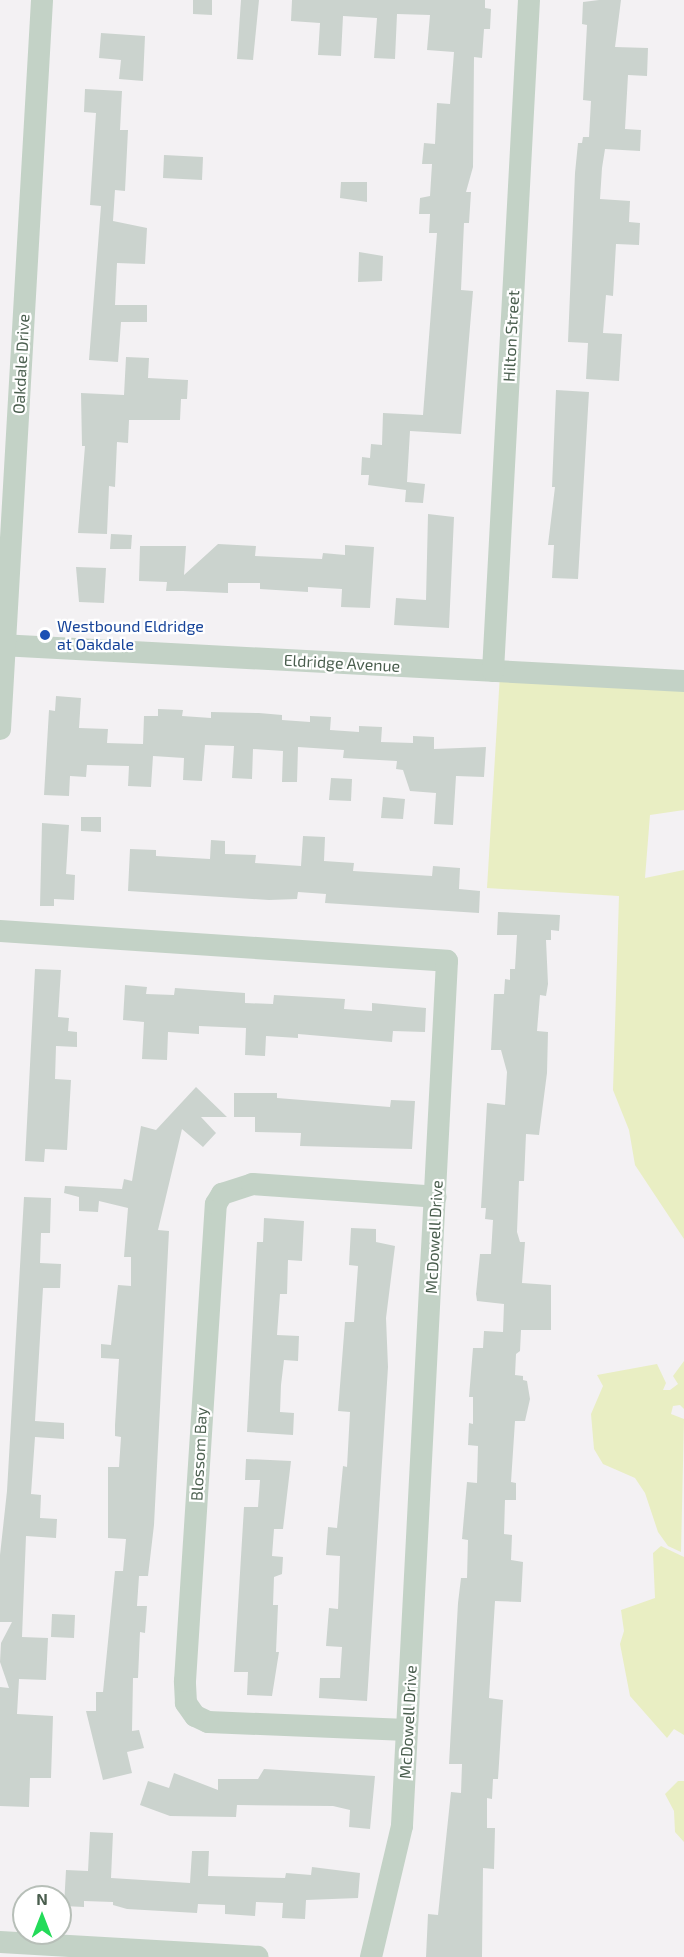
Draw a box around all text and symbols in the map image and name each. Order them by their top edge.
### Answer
street label: Hilton Street [499,290,523,382]
street label: Oakdale Drive [9,313,33,415]
place label: Westbound Eldridge at Oakdale [57,616,204,654]
marker: Westbound Eldridge at Oakdale [38,628,52,642]
street label: Eldridge Avenue [283,650,401,676]
street label: McDowell Drive [421,1179,447,1295]
street label: Blossom Bay [187,1407,211,1501]
street label: McDowell Drive [395,1664,421,1780]
north arrow [12,1885,72,1945]
text: N [36,1889,48,1908]

